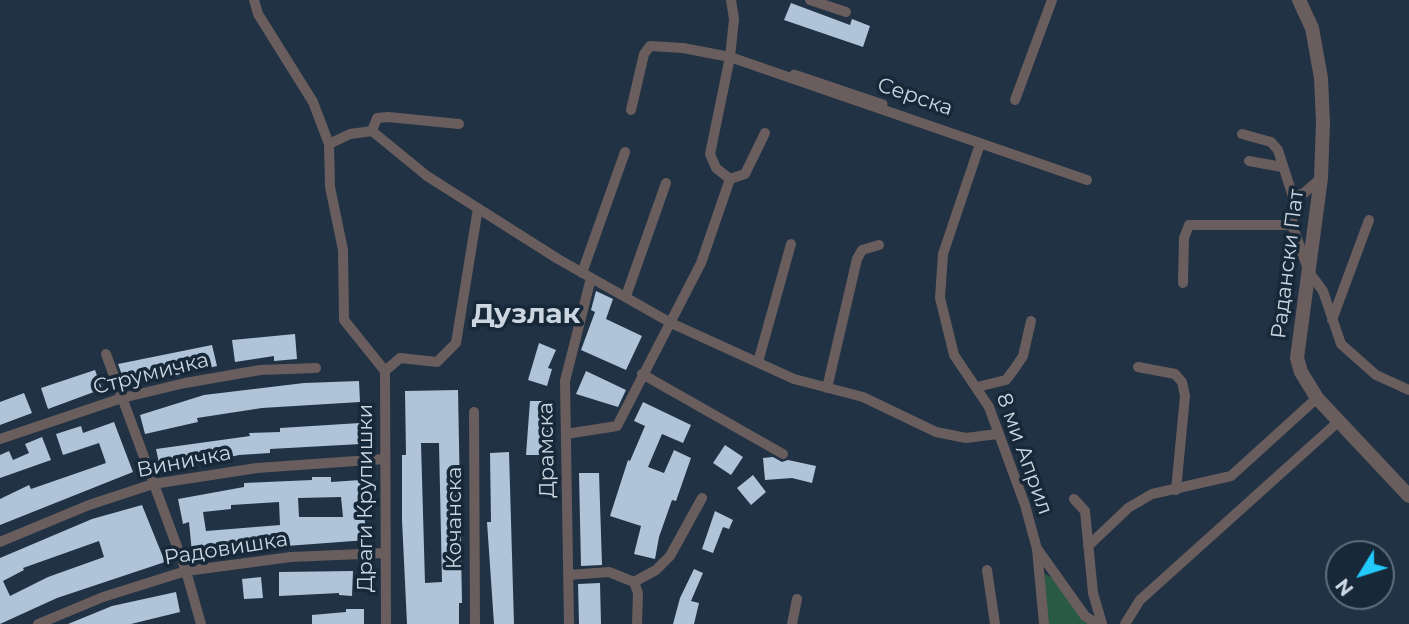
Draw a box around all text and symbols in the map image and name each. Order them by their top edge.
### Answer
street label: Серска [874,72,956,122]
street label: Радански Пат [1266,188,1310,340]
district label: Дузлак [472,298,580,332]
street label: Струмичка [91,347,211,401]
street label: 8 ми Април [990,390,1058,518]
street label: Драмска [534,402,560,498]
street label: Драги Крупишки [353,404,379,592]
street label: Виничка [135,441,233,483]
street label: Кочанска [442,467,468,569]
street label: Радовишка [162,527,290,571]
north arrow [1325,540,1395,610]
text: N [1331,574,1358,600]

